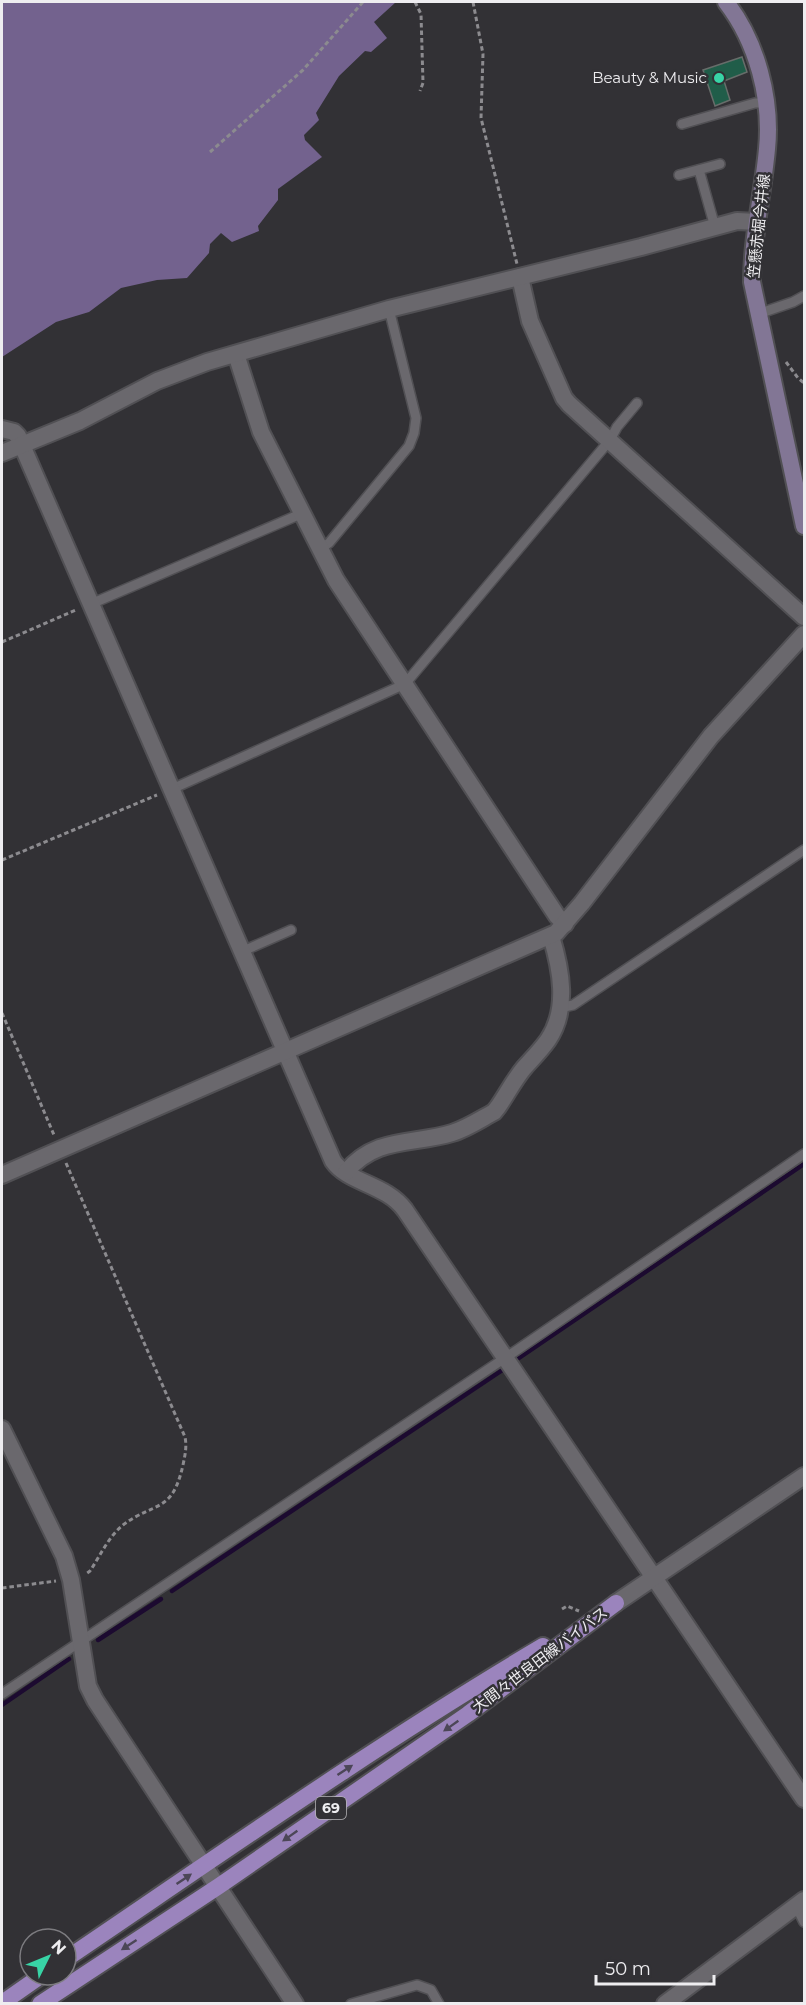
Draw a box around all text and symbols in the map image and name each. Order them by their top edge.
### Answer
place label: Beauty & Music [592,68,707,87]
marker: Beauty & Music [712,71,726,85]
street label: 笠懸赤堀今井線 [744,173,773,279]
street label: 大間々世良田線バイパス [468,1602,611,1717]
one-way arrow [443,1720,459,1731]
one-way arrow [337,1764,354,1775]
road number: 69 [316,1797,346,1819]
one-way arrow [283,1830,299,1842]
one-way arrow [176,1874,192,1885]
north arrow [18,1927,78,1987]
text: N [47,1936,70,1958]
one-way arrow [121,1939,137,1951]
scale bar [596,1948,714,1986]
text: 50 m [605,1958,651,1980]

